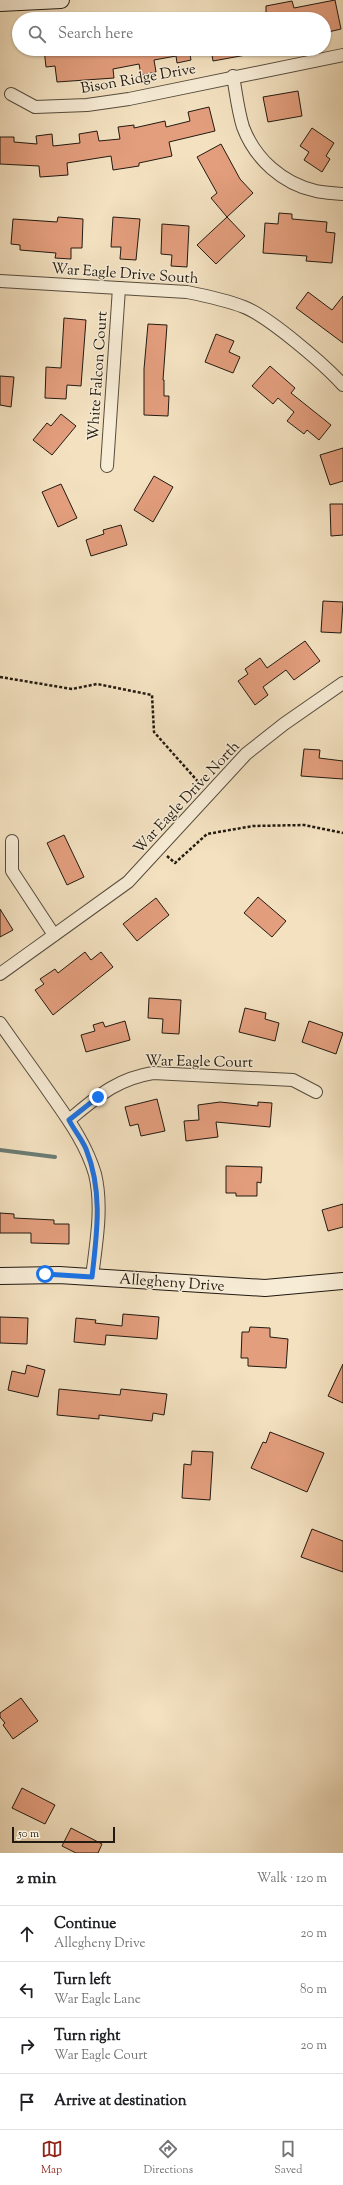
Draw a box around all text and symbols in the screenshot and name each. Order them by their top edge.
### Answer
search box [12,12,331,56]
icon: search [26,23,48,45]
text: Search here [58,24,133,45]
street label: Bison Ridge Drive [79,59,198,100]
street label: War Eagle Drive South [51,259,199,290]
street label: White Falcon Court [83,310,114,442]
street label: War Eagle Drive North [129,737,245,859]
street label: War Eagle Court [145,1051,253,1074]
route end [89,1088,107,1106]
route start [36,1265,54,1283]
street label: Allegheny Drive [119,1269,225,1298]
scale bar [12,1825,115,1844]
text: 50 m [18,1826,39,1842]
text: 2 min [16,1867,57,1891]
text: Walk · 120 m [257,1870,327,1888]
text: Continue [54,1914,116,1935]
icon: ahead [16,1923,38,1945]
text: 20 m [301,1925,327,1943]
text: Allegheny Drive [54,1935,145,1953]
text: Turn left [54,1970,111,1991]
icon: left [16,1979,38,2001]
text: 80 m [300,1981,327,1999]
text: War Eagle Lane [54,1991,141,2009]
text: Turn right [54,2026,120,2047]
icon: right [16,2035,38,2057]
text: 20 m [301,2037,327,2055]
text: War Eagle Court [54,2047,148,2065]
icon: arrive [16,2091,38,2113]
text: Arrive at destination [54,2091,187,2112]
tab: Map [41,2138,63,2178]
tab: Directions [144,2138,193,2178]
tab: Saved [274,2138,302,2178]

